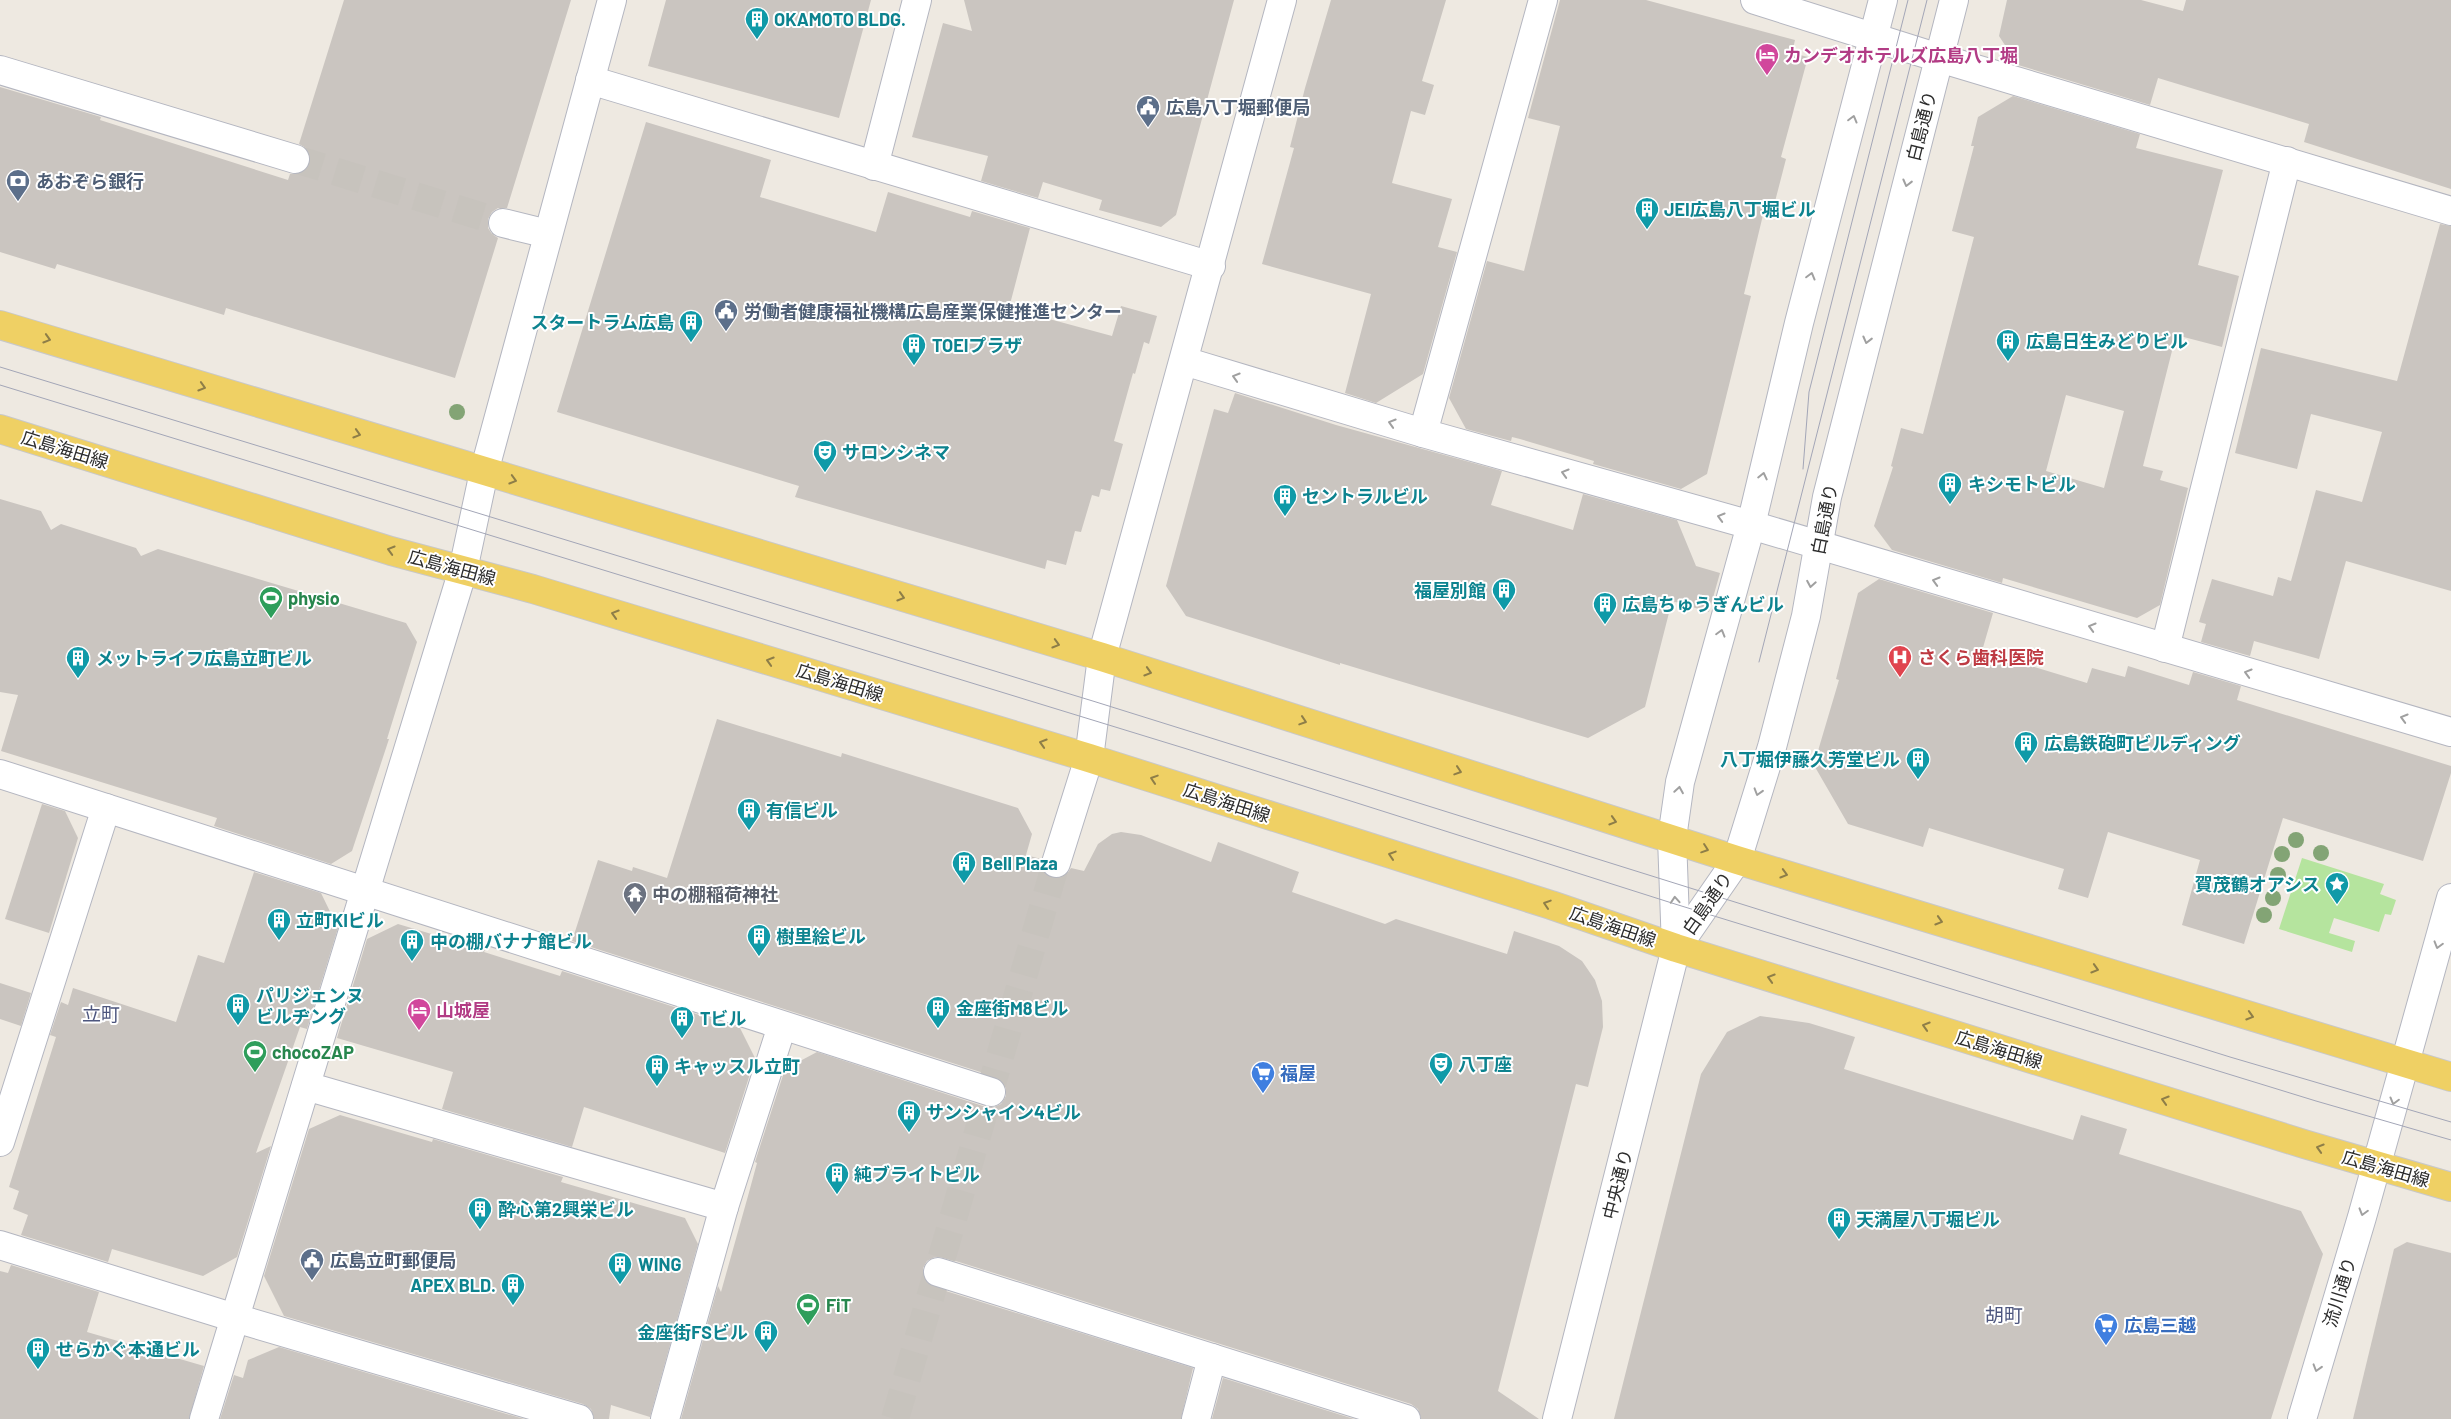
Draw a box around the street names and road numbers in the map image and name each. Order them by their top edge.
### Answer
street label: 白島通り [1902,88,1940,164]
street label: 広島海田線 [19,425,111,473]
street label: 白島通り [1806,482,1842,556]
street label: 広島海田線 [406,545,498,589]
street label: 広島海田線 [794,658,886,706]
street label: 広島海田線 [1181,778,1273,826]
street label: 白島通り [1677,867,1737,939]
street label: 広島海田線 [1567,901,1659,951]
street label: 広島海田線 [1953,1025,2045,1073]
street label: 広島海田線 [2340,1145,2432,1191]
street label: 中央通り [1598,1146,1636,1222]
street label: 流川通り [2318,1254,2360,1330]

